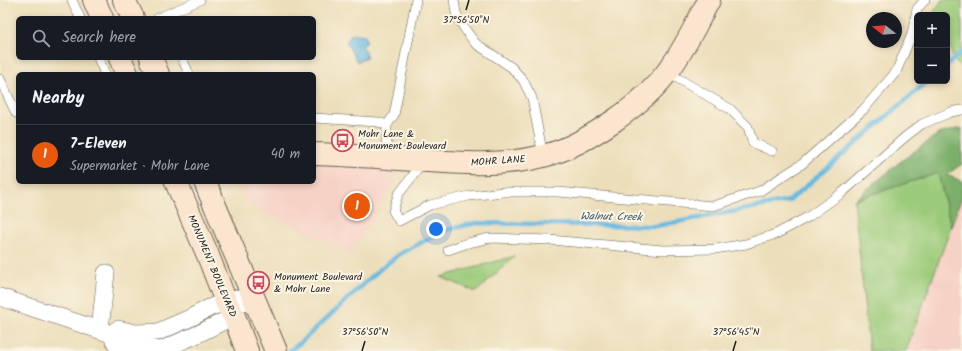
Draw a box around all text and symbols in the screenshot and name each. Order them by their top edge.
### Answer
text: 37°56'50"N [443,12,489,28]
north arrow [866,12,902,48]
map controls [914,12,950,84]
button: + [914,12,950,48]
search box [16,16,316,60]
text: Search here [62,26,136,50]
icon: search [30,27,52,49]
button: − [914,48,950,84]
text: Nearby [32,85,84,112]
place label: Mohr Lane & Monument Boulevard [358,126,447,154]
bus stop icon: Mohr Lane & Monument Boulevard [329,127,355,153]
text: 7-Eleven [70,132,127,156]
text: 1 [43,144,47,165]
text: 40 m [271,144,300,165]
street label: MOHR LANE [470,151,527,171]
text: Supermarket · Mohr Lane [70,156,209,177]
pin: 1 [344,191,370,221]
water label: Walnut Creek [580,207,644,227]
street label: MONUMENT BOULEVARD [183,212,241,320]
your location [426,219,446,239]
place label: Monument Boulevard & Mohr Lane [274,269,363,297]
bus stop icon: Monument Boulevard & Mohr Lane [245,270,271,296]
text: 37°56'50"N [342,324,388,340]
text: 37°56'45"N [712,324,760,340]

